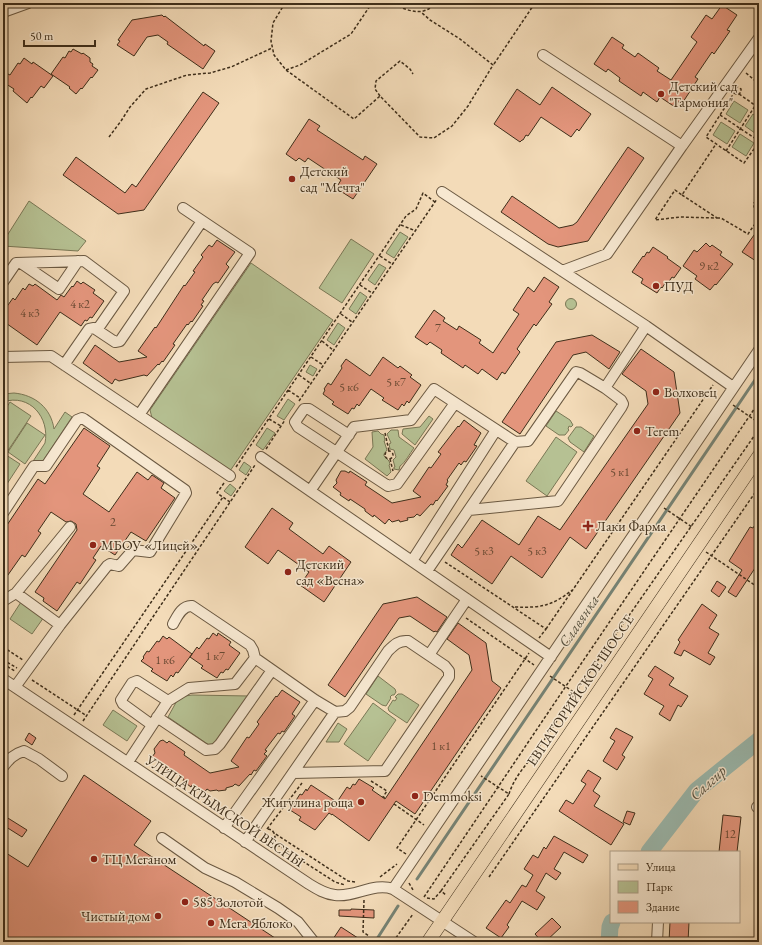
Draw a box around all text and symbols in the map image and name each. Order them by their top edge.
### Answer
scale bar [24,22,95,48]
text: 50 m [30,28,54,44]
place label: Детский сад "Гармония" [669,77,738,111]
marker: Детский сад "Гармония" [656,89,666,99]
place label: Детский сад "Мечта" [300,162,365,196]
marker: Детский сад "Мечта" [287,174,297,184]
house number: 9 к2 [699,258,719,274]
place label: ПУД [664,277,694,295]
marker: ПУД [651,281,661,291]
house number: 4 к2 [70,296,90,312]
house number: 4 к3 [20,305,40,321]
house number: 7 [435,320,441,336]
house number: 5 к7 [386,374,406,390]
house number: 5 к6 [339,379,359,395]
place label: Волховец [664,383,718,401]
marker: Волховец [651,387,661,397]
place label: Terem [645,422,680,440]
marker: Terem [632,426,642,436]
house number: 5 к1 [610,464,630,480]
house number: 2 [110,514,116,530]
place label: Лаки Фарма [596,517,667,535]
marker: Лаки Фарма [583,521,593,531]
place label: МБОУ «Лицей» [101,536,198,554]
marker: МБОУ «Лицей» [88,540,98,550]
house number: 5 к3 [474,543,494,559]
house number: 5 к3 [527,543,547,559]
place label: Детский сад «Весна» [296,555,365,589]
marker: Детский сад «Весна» [283,567,293,577]
water label: Славянка [554,591,603,651]
street label: ЕВПАТОРИЙСКОЕ ШОССЕ [523,611,638,769]
house number: 1 к7 [205,648,225,664]
house number: 1 к6 [155,652,175,668]
house number: 1 к1 [431,738,451,754]
street label: УЛИЦА КРЫМСКОЙ ВЕСНЫ [142,751,308,871]
water label: Салгир [685,761,730,804]
place label: Demmoksi [423,787,483,805]
marker: Demmoksi [410,791,420,801]
place label: Жигулина роща [261,793,353,811]
marker: Жигулина роща [356,797,366,807]
house number: 12 [724,826,736,842]
place label: ТЦ Меганом [102,850,176,868]
legend [610,851,740,923]
marker: ТЦ Меганом [89,854,99,864]
text: Улица [645,859,676,875]
text: Парк [646,879,673,895]
place label: 585 Золотой [193,893,264,911]
marker: 585 Золотой [180,897,190,907]
text: Здание [646,899,680,915]
place label: Чистый дом [81,907,150,925]
marker: Чистый дом [153,911,163,921]
place label: Мега Яблоко [219,914,293,932]
marker: Мега Яблоко [206,918,216,928]

